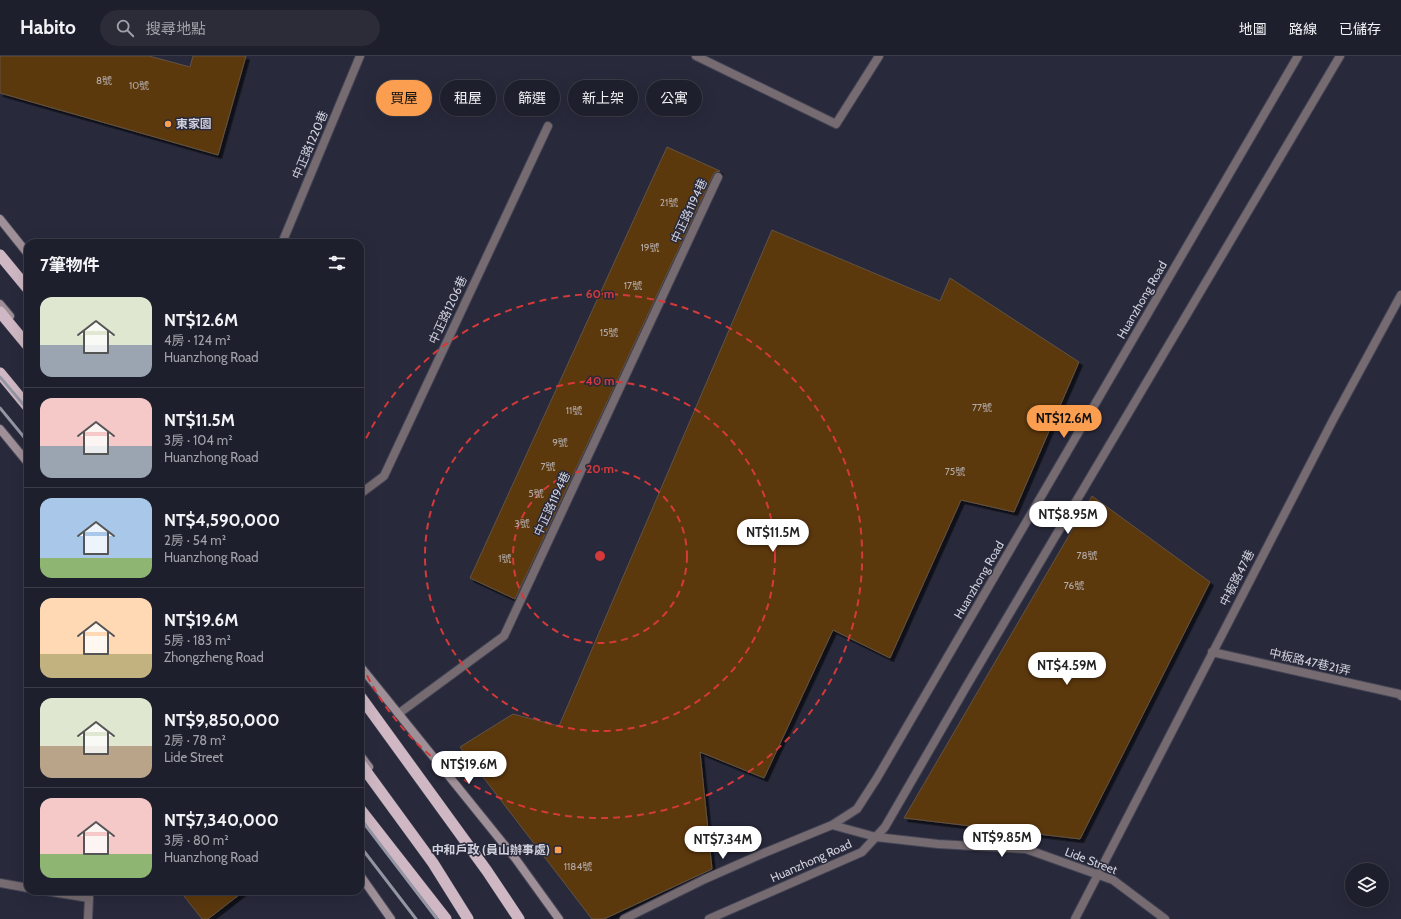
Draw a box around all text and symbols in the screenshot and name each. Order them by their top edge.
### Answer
search box [100,10,380,46]
text: Habito [20,16,76,39]
icon: search [114,17,136,39]
text: 搜尋地點 [146,20,206,38]
text: 地圖 [1239,20,1267,38]
text: 路線 [1289,20,1317,38]
text: 已儲存 [1339,20,1381,38]
house number: 8號 [96,74,112,87]
house number: 10號 [129,79,149,92]
chip: 買屋 [376,80,432,116]
chip: 租屋 [440,80,496,116]
chip: 篩選 [504,80,560,116]
chip: 新上架 [568,80,638,116]
chip: 公寓 [646,80,702,116]
street label: 中正路1220巷 [288,108,331,181]
place label: 東家園 [176,116,212,131]
marker: 東家園 [163,119,173,129]
street label: 中正路1194巷 [667,176,710,245]
house number: 21號 [660,196,678,209]
house number: 19號 [641,241,659,254]
icon: filters [326,252,348,274]
text: 7筆物件 [40,255,100,275]
street label: Huanzhong Road [1113,258,1170,341]
street label: 中正路1206巷 [425,273,470,346]
house number: 17號 [624,279,642,292]
text: 60 m [586,286,614,301]
text: NT$12.6M [164,310,238,330]
icon: home [72,313,120,361]
house number: 15號 [600,326,618,339]
text: 4房 · 124 m² [164,332,231,348]
text: Huanzhong Road [164,349,259,365]
text: 40 m [585,373,615,388]
house number: 77號 [972,401,992,414]
house number: 11號 [566,404,582,417]
pin: NT$12.6M [1023,405,1105,439]
text: NT$11.5M [164,410,235,430]
text: NT$12.6M [1036,410,1092,426]
icon: home [72,414,120,462]
text: 3房 · 104 m² [164,432,232,448]
house number: 9號 [552,436,568,449]
text: Huanzhong Road [164,449,259,465]
house number: 7號 [540,460,556,473]
text: 20 m [586,461,614,476]
house number: 75號 [945,465,965,478]
street label: 中正路1194巷 [530,469,573,538]
house number: 5號 [528,487,544,500]
pin: NT$8.95M [1027,501,1109,535]
text: NT$8.95M [1038,506,1098,522]
text: NT$4,590,000 [164,510,280,530]
icon: home [72,514,120,562]
house number: 3號 [514,517,530,530]
pin: NT$11.5M [732,519,814,553]
text: NT$11.5M [746,524,800,540]
text: 2房 · 54 m² [164,532,226,548]
street label: Huanzhong Road [950,538,1007,621]
street label: 中板路47巷 [1216,547,1257,608]
text: Huanzhong Road [164,549,259,565]
centre of rings [593,549,607,563]
house number: 78號 [1076,549,1098,562]
house number: 1號 [498,552,512,565]
house number: 76號 [1064,579,1084,592]
text: NT$19.6M [164,610,238,630]
icon: home [72,614,120,662]
text: 5房 · 183 m² [164,632,231,648]
street label: 中板路47巷21弄 [1268,645,1352,678]
text: Zhongzheng Road [164,649,264,665]
pin: NT$4.59M [1026,652,1108,686]
text: NT$4.59M [1037,657,1097,673]
text: NT$9,850,000 [164,710,280,730]
icon: home [72,714,120,762]
text: 2房 · 78 m² [164,732,226,748]
text: Lide Street [164,749,223,765]
pin: NT$19.6M [428,751,510,785]
text: NT$19.6M [441,756,497,772]
text: NT$7,340,000 [164,810,279,830]
icon: home [72,814,120,862]
pin: NT$9.85M [961,824,1043,858]
pin: NT$7.34M [682,826,764,860]
text: NT$9.85M [972,829,1032,845]
text: NT$7.34M [694,831,752,847]
text: 3房 · 80 m² [164,832,229,848]
street label: Huanzhong Road [768,836,854,885]
place label: 中和戶政 (員山辦事處) [431,842,550,857]
street label: Lide Street [1063,844,1119,877]
marker: 中和戶政 (員山辦事處) [553,845,563,855]
text: Huanzhong Road [164,849,259,865]
house number: 1184號 [564,860,592,873]
map controls [1345,863,1389,907]
button: layers [1345,863,1389,907]

